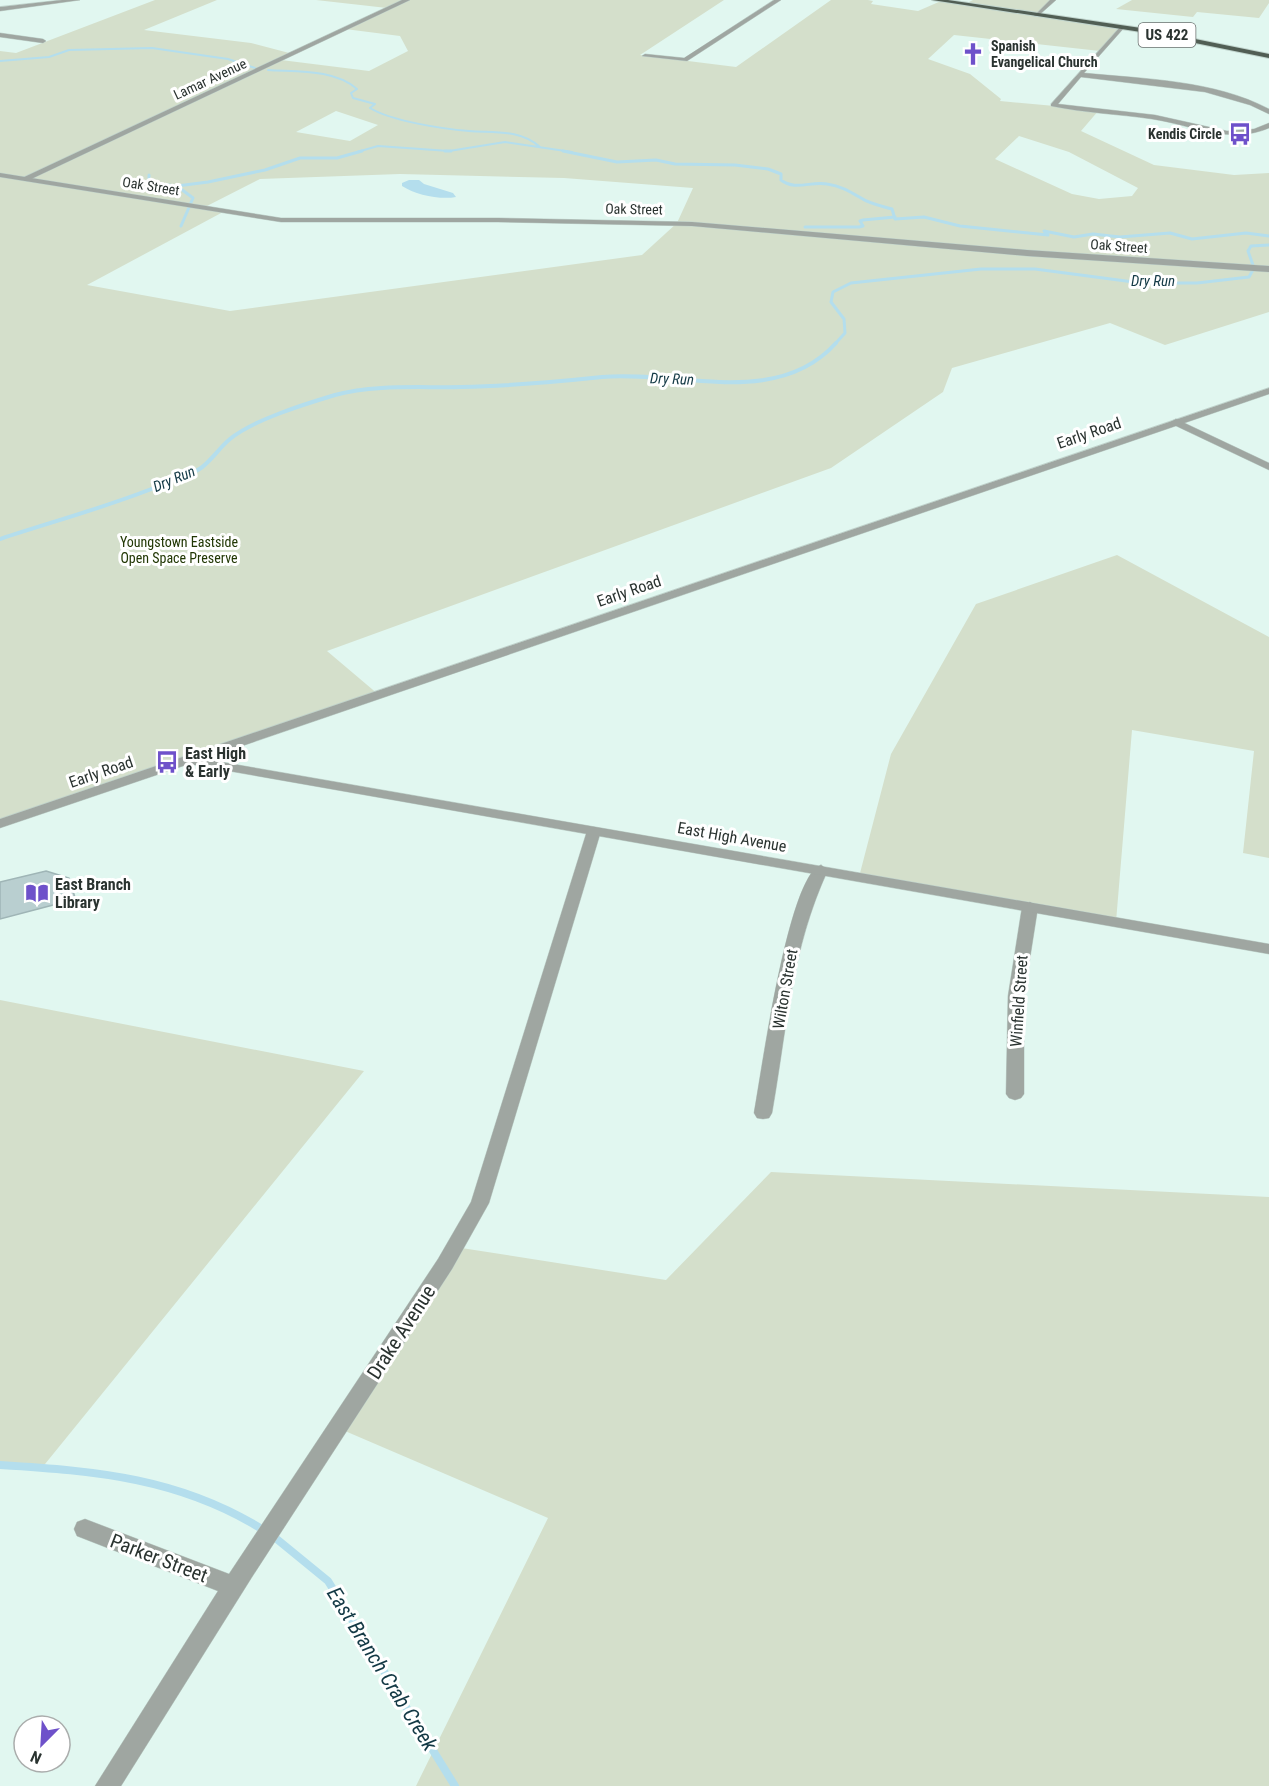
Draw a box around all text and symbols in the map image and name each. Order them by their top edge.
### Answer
road number: US 422 [1138,23,1196,47]
place label: Spanish Evangelical Church [991,38,1098,70]
church icon: Spanish Evangelical Church [960,41,986,67]
street label: Lamar Avenue [171,55,249,103]
bus stop icon: Kendis Circle [1227,121,1253,147]
place label: Kendis Circle [1148,126,1222,142]
street label: Oak Street [121,174,181,198]
street label: Oak Street [605,200,663,218]
street label: Oak Street [1090,236,1148,256]
water label: Dry Run [1131,272,1175,290]
water label: Dry Run [650,369,694,389]
street label: Early Road [1054,413,1124,453]
water label: Dry Run [150,462,198,496]
park label: Youngstown Eastside Open Space Preserve [120,534,239,566]
street label: Early Road [594,571,664,611]
place label: East High & Early [185,744,246,781]
bus stop icon: East High & Early [154,749,180,775]
street label: Early Road [66,752,136,792]
street label: East High Avenue [676,818,788,856]
place label: East Branch Library [55,875,131,912]
library icon: East Branch Library [24,880,50,906]
street label: Wilton Street [769,947,801,1031]
street label: Winfield Street [1006,954,1032,1047]
street label: Drake Avenue [362,1281,440,1383]
street label: Parker Street [107,1528,211,1588]
water label: East Branch Crab Creek [322,1583,443,1756]
north arrow [12,1714,72,1774]
text: N [28,1747,44,1768]

